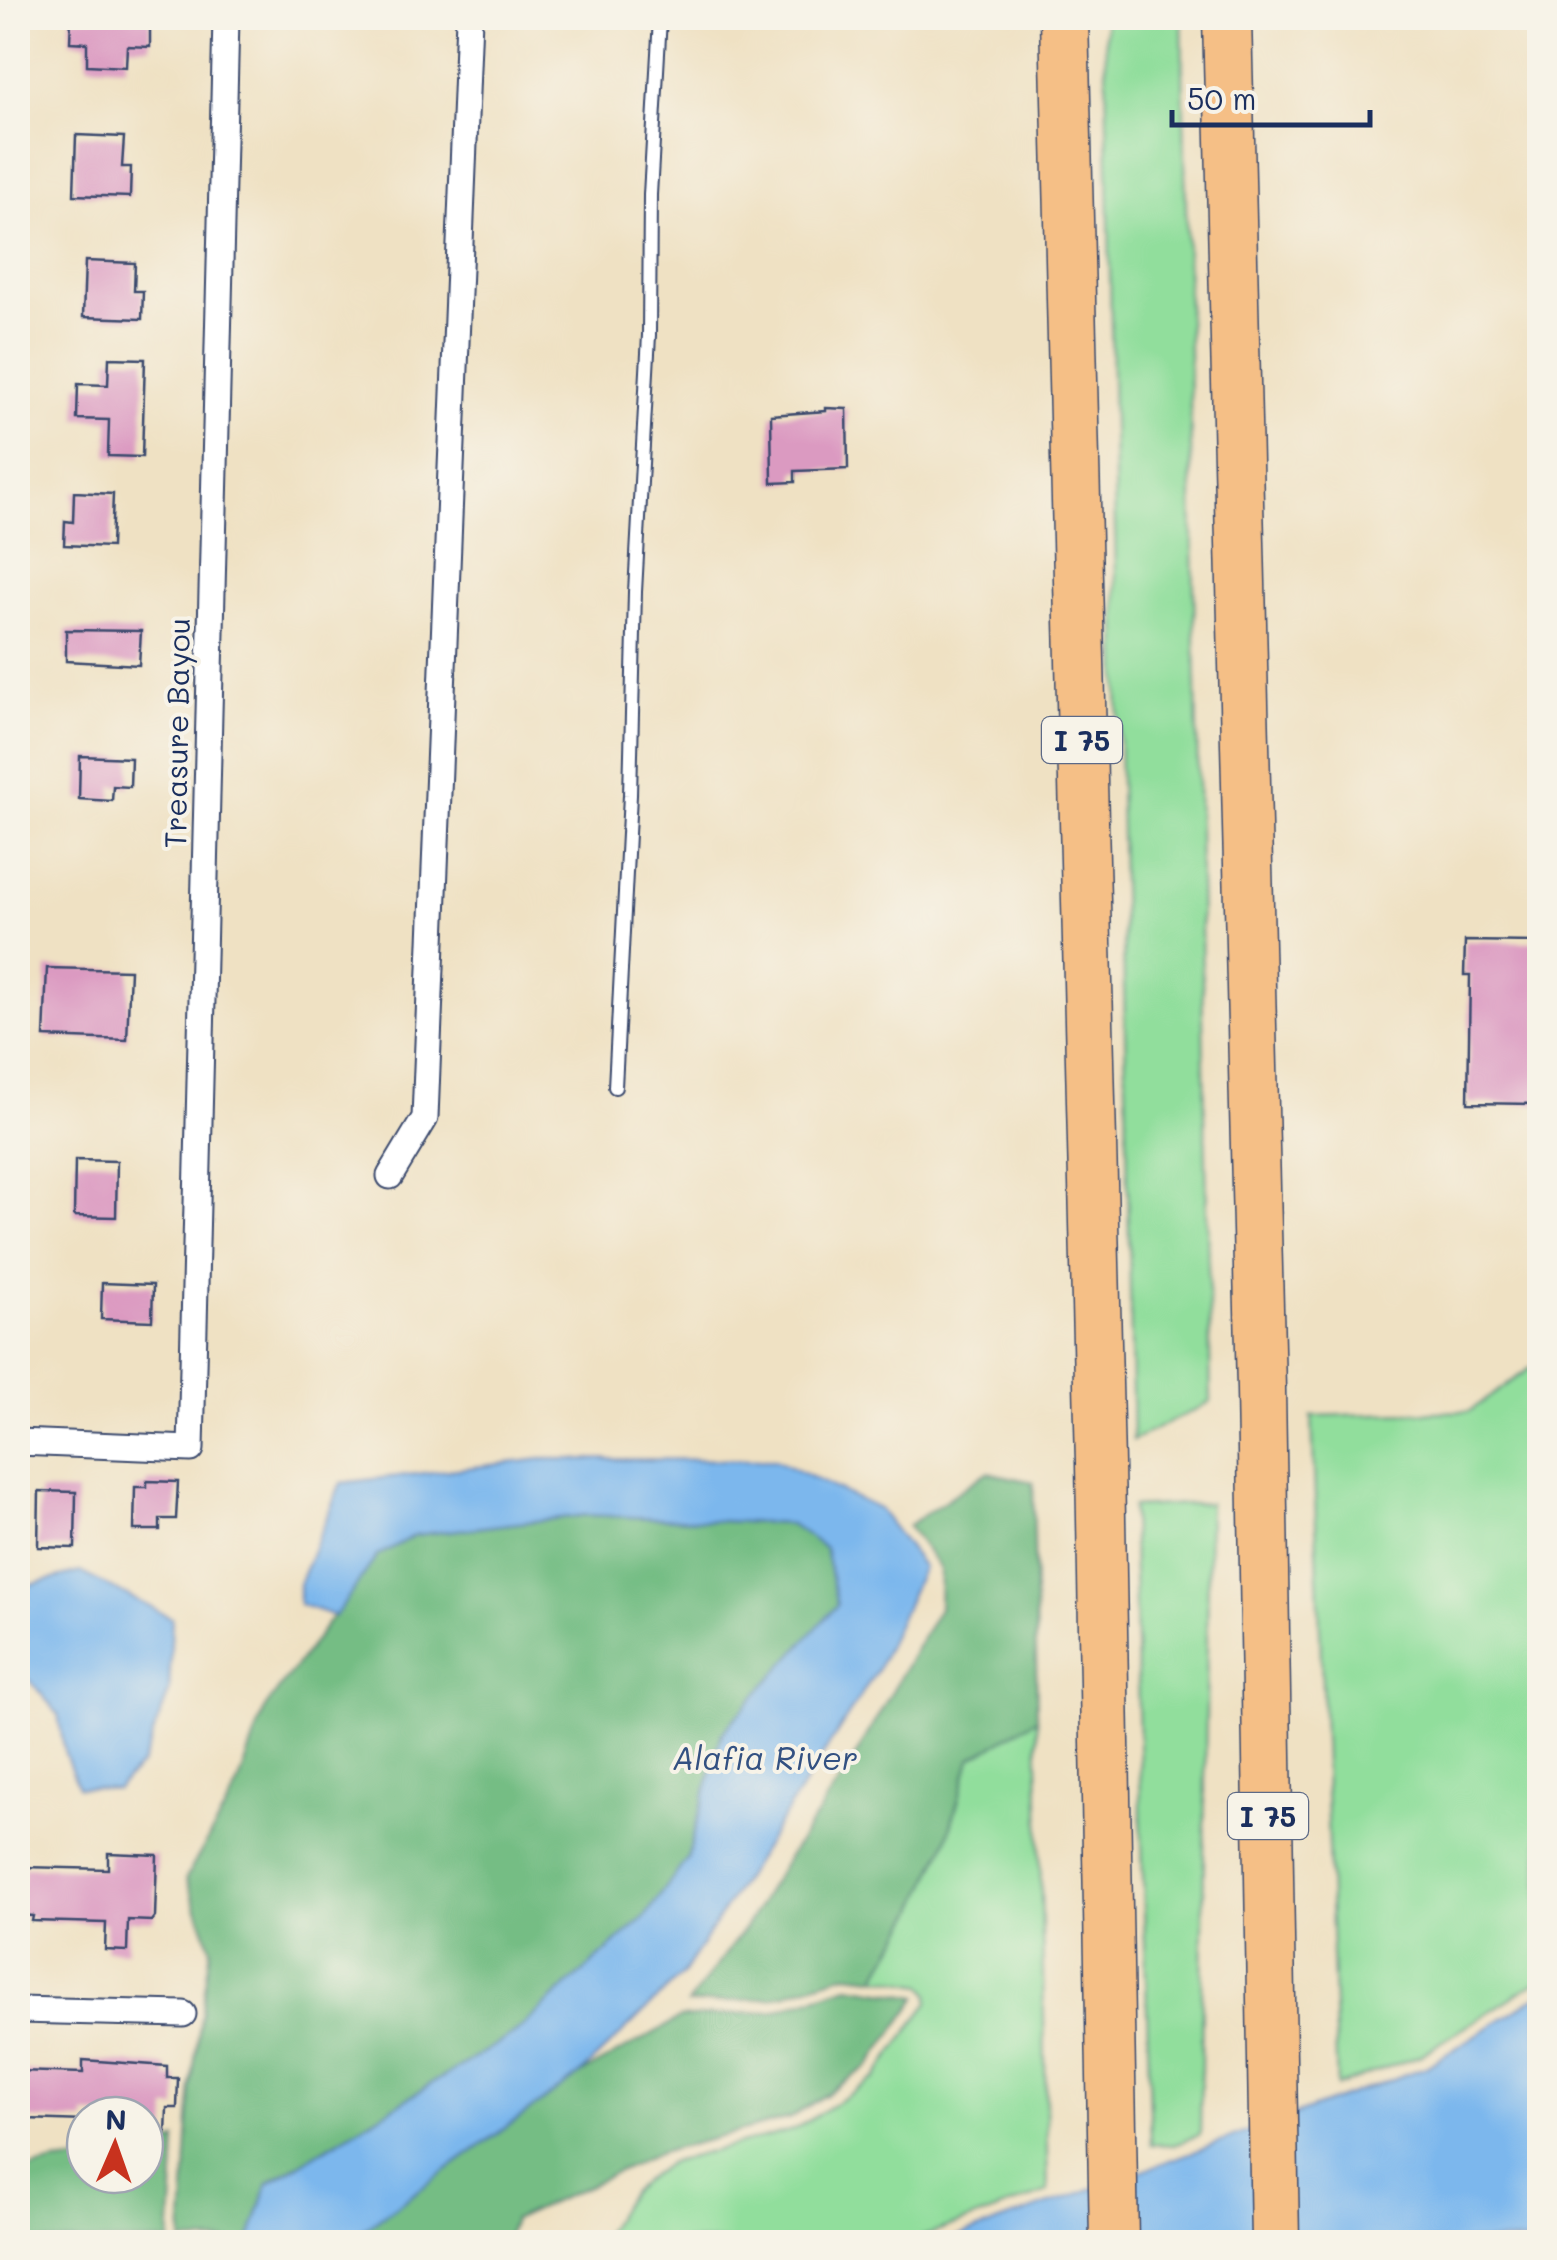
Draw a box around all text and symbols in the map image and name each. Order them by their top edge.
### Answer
scale bar [1172,65,1370,127]
text: 50 m [1187,78,1257,118]
street label: Treasure Bayou [154,617,198,849]
road number: I 75 [1042,717,1122,763]
water label: Alafia River [672,1736,858,1778]
road number: I 75 [1228,1793,1308,1839]
north arrow [65,2095,165,2195]
text: N [105,2101,127,2137]

